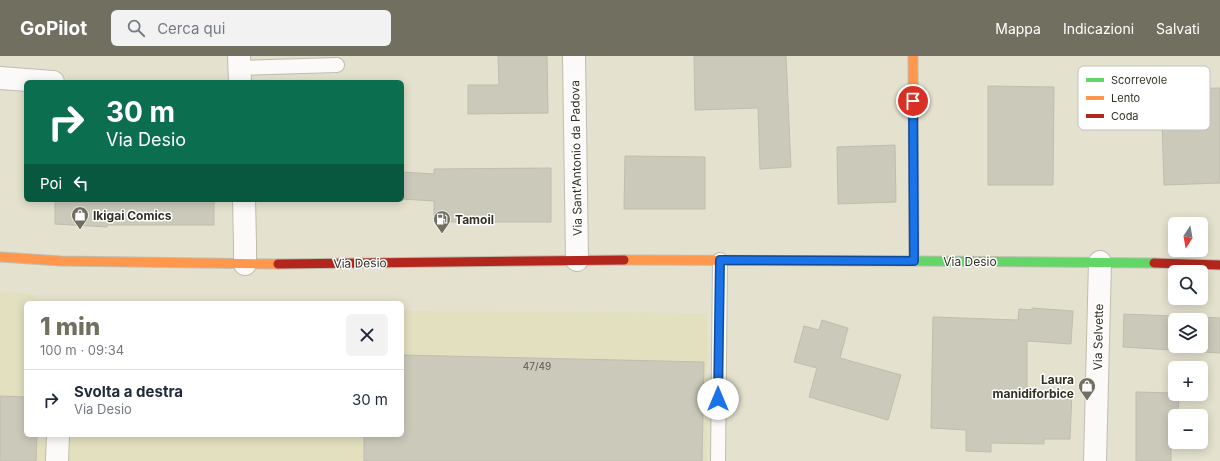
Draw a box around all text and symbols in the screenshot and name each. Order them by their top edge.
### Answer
search box [111,10,391,46]
text: GoPilot [20,17,87,40]
icon: search [125,17,147,39]
text: Cerca qui [157,19,225,38]
text: Mappa [995,20,1041,37]
text: Indicazioni [1063,20,1134,37]
text: Salvati [1156,20,1200,37]
legend [1078,66,1210,130]
text: Scorrevole [1111,73,1167,87]
street label: Via Sant'Antonio da Padova [567,80,585,236]
pin [896,84,930,118]
icon: arrive [902,90,924,112]
text: Lento [1111,91,1141,105]
text: 30 m [106,95,175,129]
icon: right [40,96,92,148]
text: Coda [1111,109,1139,123]
text: Via Desio [106,129,186,150]
icon: left [70,172,92,194]
text: Poi [40,174,62,193]
shop icon: Ikigai Comics [70,205,90,230]
place label: Ikigai Comics [93,208,172,223]
fuel station icon: Tamoil [432,209,452,234]
place label: Tamoil [455,212,494,227]
north arrow [1168,217,1208,257]
map controls [1168,217,1208,449]
street label: Via Desio [943,254,997,269]
street label: Via Desio [333,255,387,271]
button: search [1168,265,1208,305]
street label: Via Selvette [1090,303,1106,371]
text: 1 min [40,312,100,341]
button: layers [1168,313,1208,353]
button: close [346,314,388,356]
text: 100 m · 09:34 [40,342,124,358]
house number: 47/49 [523,360,551,372]
button: + [1168,361,1208,401]
place label: Laura manidiforbice [993,372,1074,401]
shop icon: Laura manidiforbice [1077,376,1097,401]
position arrow [697,378,739,420]
text: Svolta a destra [74,382,183,401]
icon: right [40,389,62,411]
text: 30 m [352,390,388,409]
text: Via Desio [74,401,132,417]
button: − [1168,409,1208,449]

